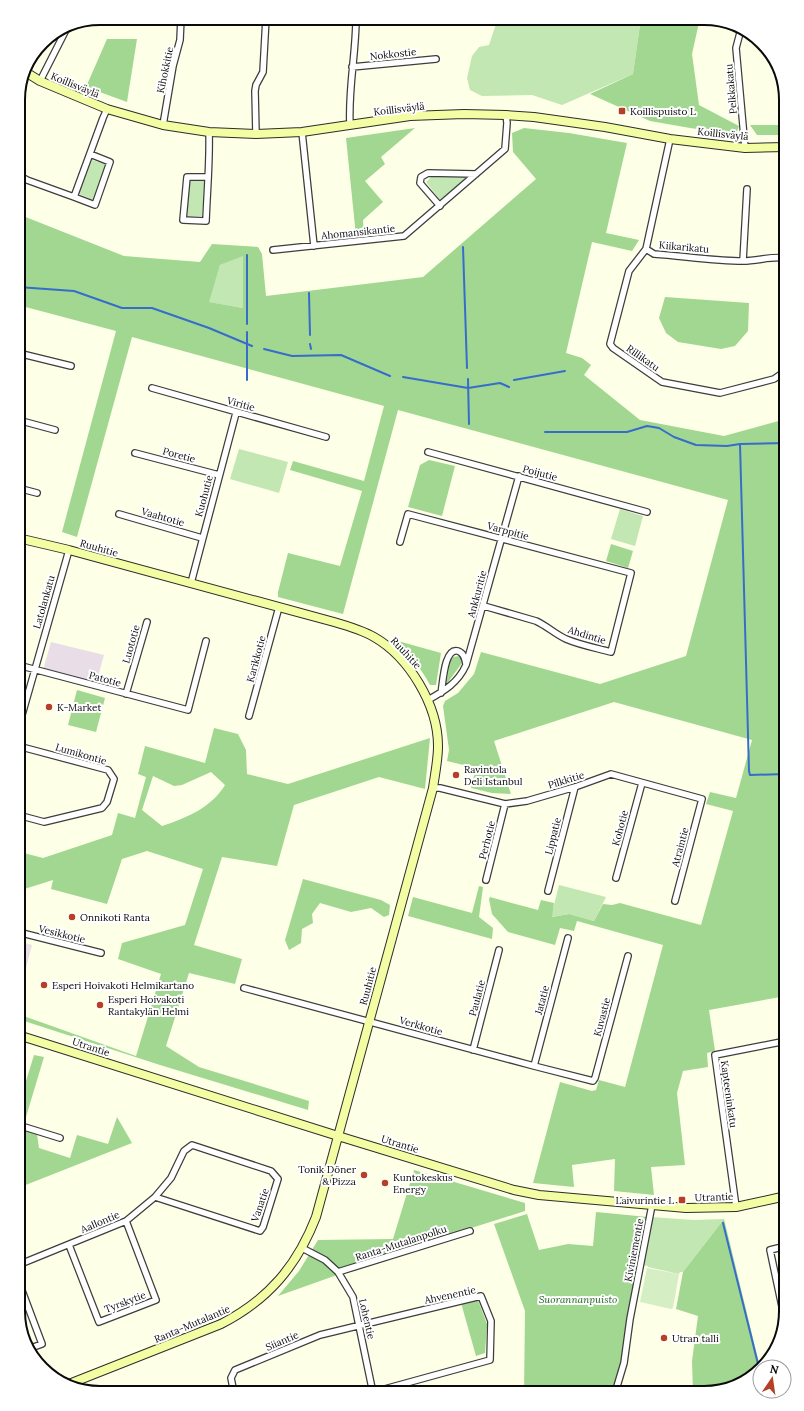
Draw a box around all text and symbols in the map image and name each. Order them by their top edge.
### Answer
street label: Kihokkitie [154,45,176,94]
street label: Nokkostie [369,45,417,63]
street label: Pelkkakatu [722,63,740,115]
street label: Koillisväylä [49,69,101,101]
street label: Koillisväylä [373,99,425,119]
place label: Koillispuisto L [630,105,696,118]
marker: Koillispuisto L [617,106,627,116]
street label: Koillisväylä [697,125,749,143]
street label: Ahomansikantie [319,222,396,242]
street label: Kiikarikatu [658,238,710,256]
street label: Rillikatu [624,342,662,374]
street label: Viritie [225,394,257,414]
street label: Poretie [161,444,197,466]
street label: Poijutie [521,462,559,484]
street label: Kuohutie [192,473,216,518]
street label: Vaahtotie [139,504,187,530]
street label: Varppitie [485,519,531,543]
street label: Ruuhitie [78,536,120,560]
street label: Ankkuritie [464,568,490,620]
street label: Latolankatu [30,574,58,630]
street label: Luototie [119,623,143,665]
street label: Ahdintie [565,623,608,647]
street label: Karikkotie [244,634,269,684]
street label: Ruuhitie [388,634,425,672]
street label: Patotie [87,668,123,690]
place label: K-Market [57,701,101,714]
marker: K-Market [44,702,54,712]
street label: Lumikontie [54,740,109,768]
place label: Ravintola Deli Istanbul [464,763,523,788]
street label: Pilkkitie [546,768,586,792]
marker: Ravintola Deli Istanbul [451,770,461,780]
street label: Kohotie [609,808,631,847]
street label: Lippatie [542,816,564,856]
street label: Perhotie [476,819,498,861]
street label: Atraintie [668,825,692,869]
place label: Onnikoti Ranta [80,911,150,924]
marker: Onnikoti Ranta [67,912,77,922]
street label: Vesikkotie [36,922,87,946]
street label: Ruuhitie [357,965,380,1007]
street label: Paulatie [466,978,488,1018]
place label: Esperi Hoivakoti Helmikartano [52,979,194,992]
marker: Esperi Hoivakoti Helmikartano [39,980,49,990]
street label: Jatatie [532,983,552,1017]
place label: Esperi Hoivakoti Rantakylän Helmi [108,993,189,1018]
street label: Kuvastie [591,996,614,1038]
marker: Esperi Hoivakoti Rantakylän Helmi [95,1000,105,1010]
street label: Verkkotie [397,1013,445,1039]
street label: Utrantie [71,1035,112,1059]
street label: Kapteeninkatu [718,1059,740,1129]
street label: Utrantie [380,1132,421,1156]
place label: Tonik Döner & Pizza [298,1163,357,1188]
marker: Tonik Döner & Pizza [359,1170,369,1180]
place label: Kuntokeskus Energy [393,1171,453,1196]
marker: Kuntokeskus Energy [380,1178,390,1188]
street label: Vanatie [248,1186,272,1224]
street label: Utrantie [694,1190,734,1204]
place label: Laivurintie L [615,1194,674,1207]
marker: Laivurintie L [677,1195,687,1205]
street label: Aallontie [78,1208,122,1236]
street label: Kiviniementie [621,1217,647,1283]
street label: Ranta-Mutalanpolku [354,1222,448,1264]
street label: Ahvenentie [422,1283,477,1307]
street label: Tyrskytie [102,1288,148,1316]
park label: Suorannanpuisto [539,1293,617,1306]
street label: Lohentie [356,1298,378,1341]
street label: Ranta-Mutalantie [152,1302,232,1346]
street label: Siiantie [264,1328,301,1354]
place label: Utran talli [672,1332,719,1345]
marker: Utran talli [659,1333,669,1343]
north arrow [752,1359,792,1399]
text: N [769,1361,780,1377]

